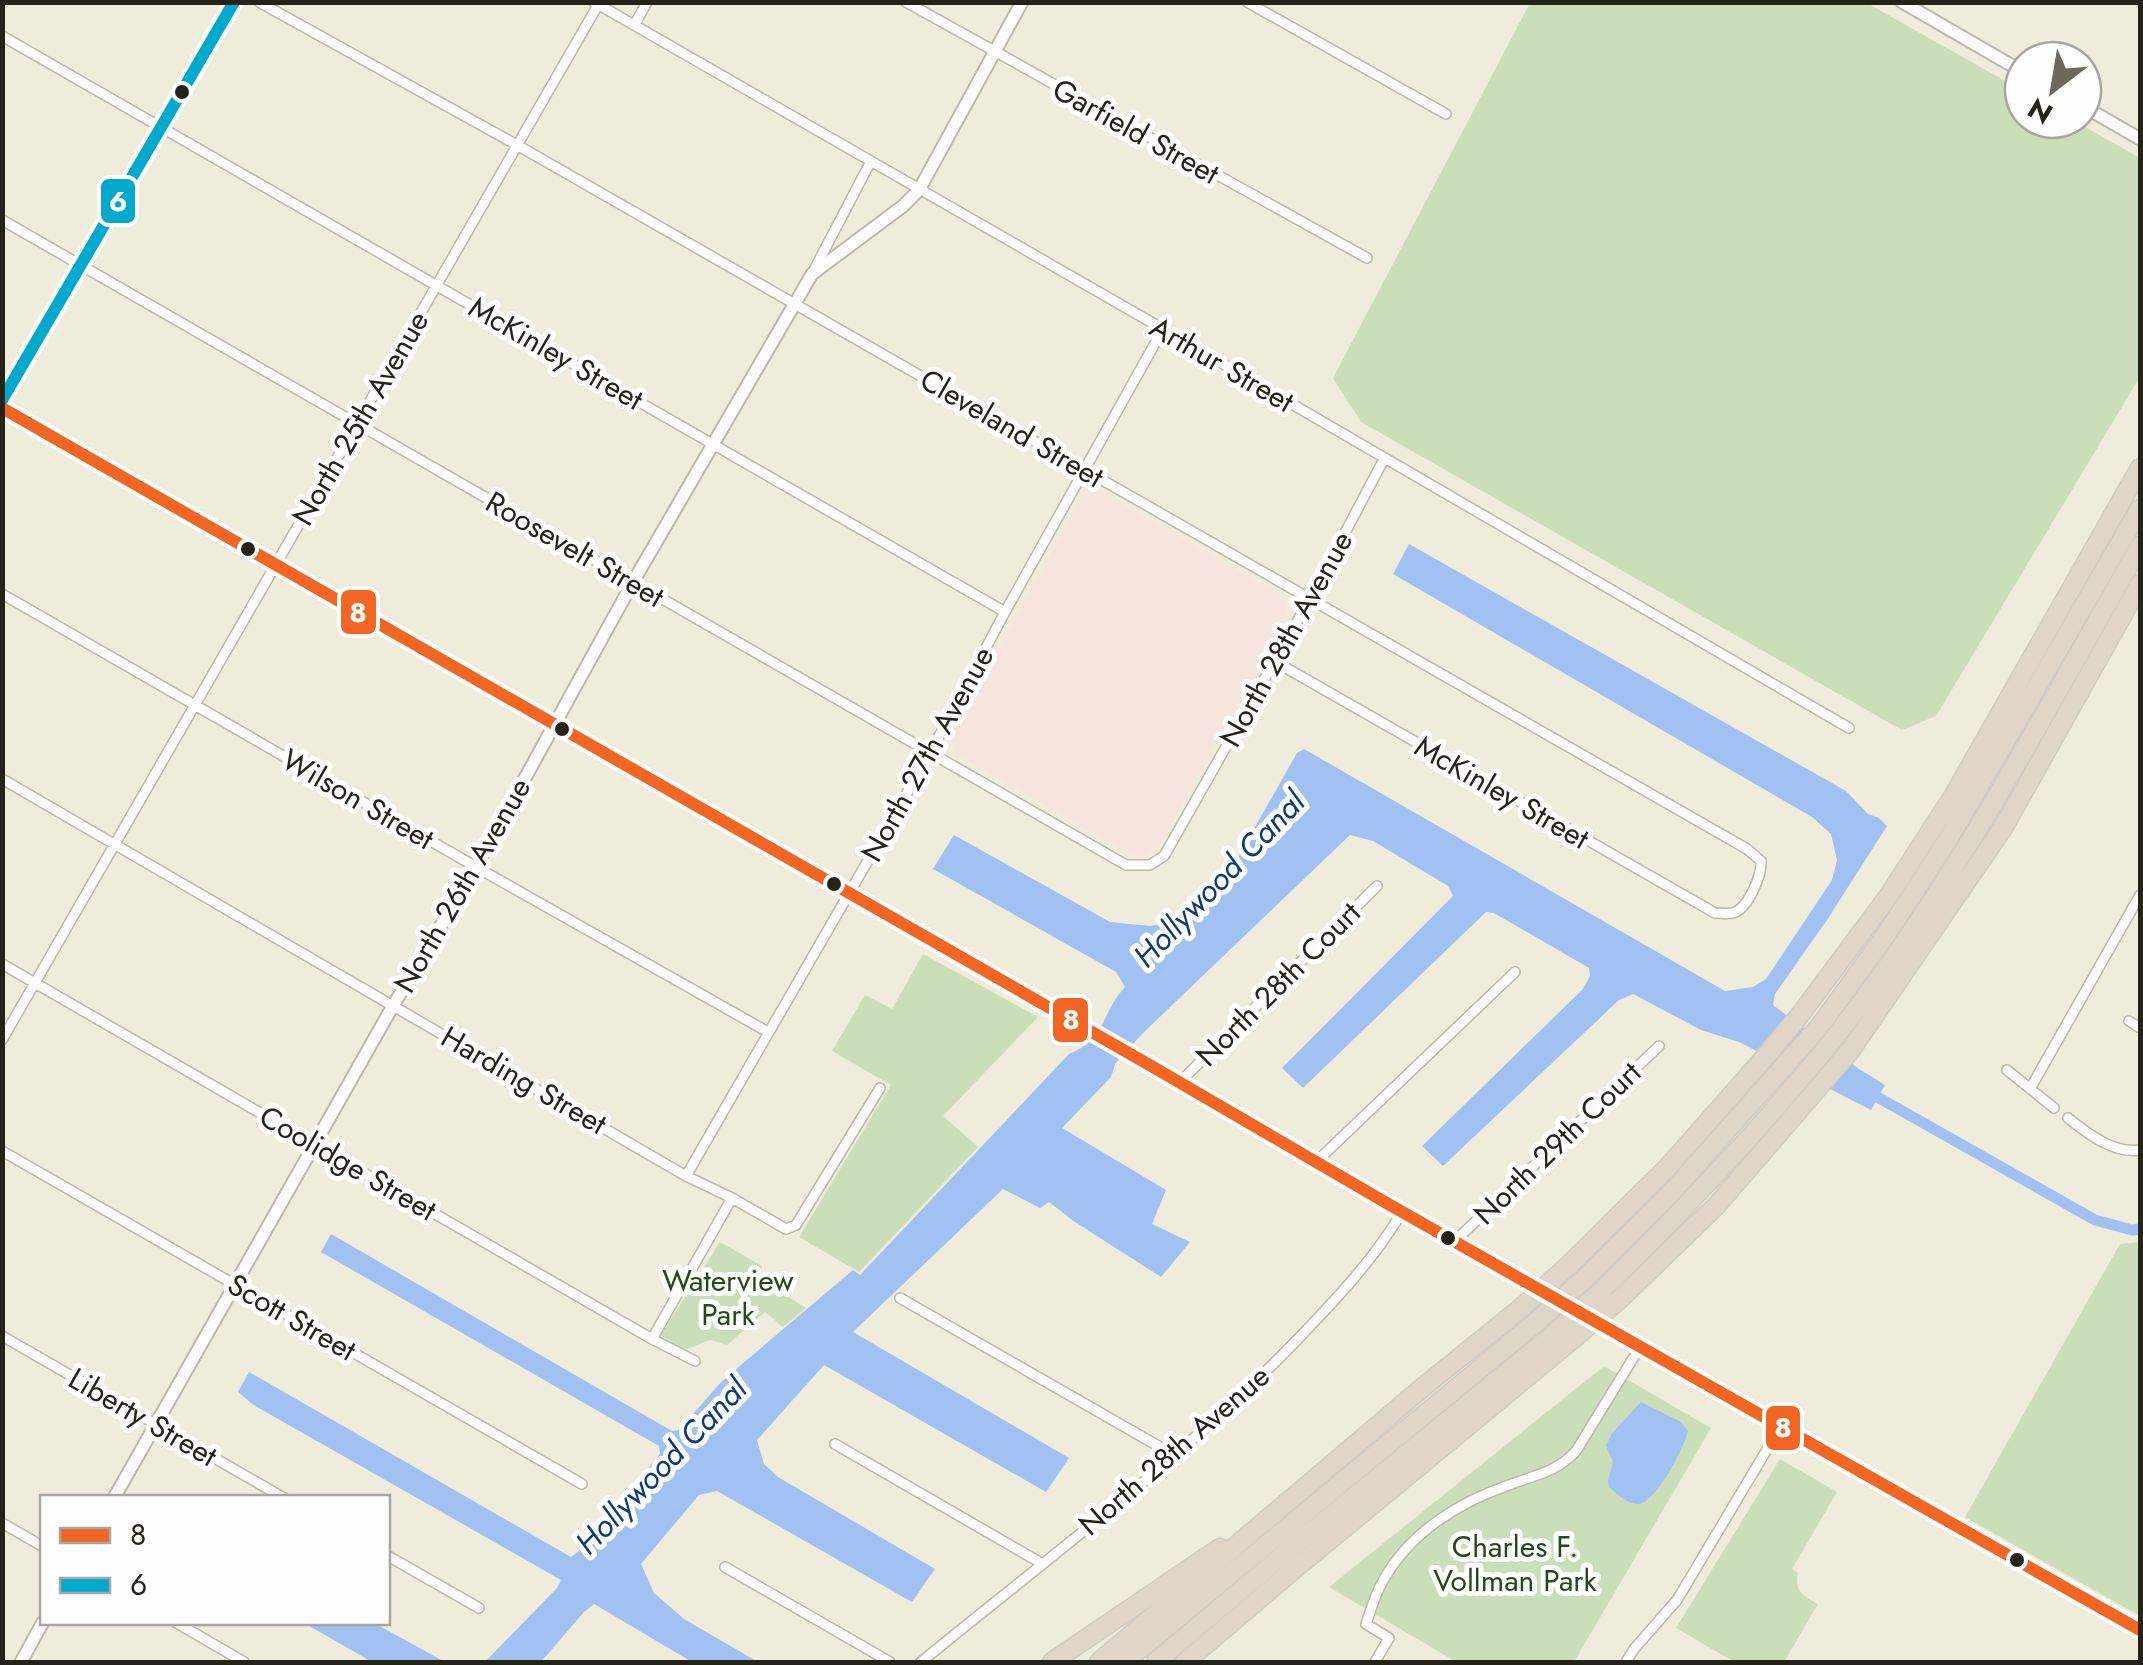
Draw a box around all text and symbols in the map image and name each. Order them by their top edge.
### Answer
north arrow [2003,40,2103,140]
street label: Garfield Street [1045,67,1228,195]
unlabelled marker [172,82,192,102]
text: N [2020,88,2060,134]
line badge: 6 [99,177,137,225]
text: 6 [109,181,127,222]
street label: McKinley Street [461,286,652,421]
street label: North 25th Avenue [281,303,439,533]
street label: Arthur Street [1142,305,1303,423]
street label: Cleveland Street [912,358,1112,498]
street label: Roosevelt Street [478,480,673,618]
street label: North 28th Avenue [1209,523,1363,755]
unlabelled marker [238,539,258,559]
line badge: 8 [339,588,378,636]
text: 8 [349,592,367,633]
street label: North 27th Avenue [850,639,1004,869]
unlabelled marker [552,719,572,739]
street label: McKinley Street [1407,725,1598,860]
street label: Wilson Street [274,738,443,860]
street label: North 26th Avenue [383,770,541,1000]
water label: Hollywood Canal [1123,779,1317,978]
unlabelled marker [824,874,844,894]
street label: North 28th Court [1186,891,1371,1076]
line badge: 8 [1051,996,1090,1044]
text: 8 [1062,999,1080,1040]
street label: Harding Street [433,1015,615,1145]
street label: North 29th Court [1464,1051,1651,1234]
street label: Coolidge Street [251,1095,445,1232]
unlabelled marker [1438,1228,1458,1248]
park label: Waterview Park [662,1259,794,1336]
street label: Scott Street [220,1263,365,1372]
street label: North 28th Avenue [1069,1355,1279,1545]
street label: Liberty Street [61,1357,226,1477]
water label: Hollywood Canal [565,1366,759,1565]
line badge: 8 [1764,1404,1802,1452]
text: 8 [1774,1407,1792,1448]
legend [40,1495,390,1625]
text: 8 [130,1513,146,1556]
park label: Charles F. Vollman Park [1433,1525,1598,1602]
unlabelled marker [2007,1550,2027,1570]
text: 6 [130,1563,147,1606]

